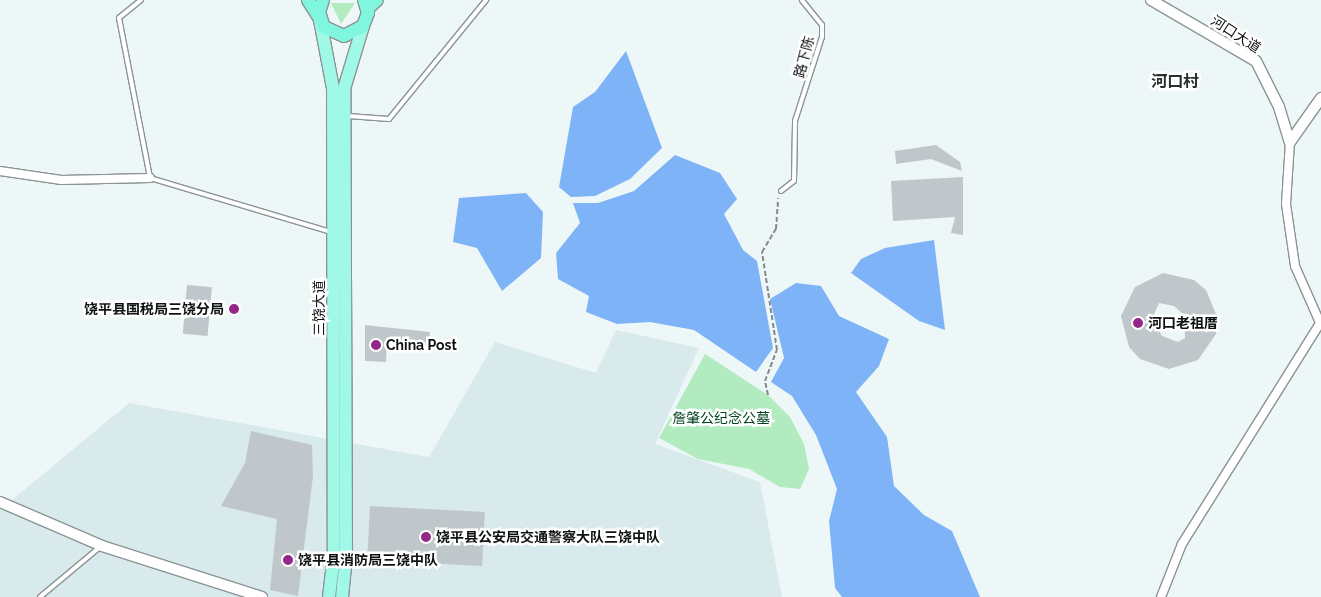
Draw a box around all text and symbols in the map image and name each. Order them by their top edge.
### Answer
street label: 河口大道 [1208,12,1264,56]
street label: 路下陈 [790,35,818,79]
district label: 河口村 [1151,72,1199,92]
street label: 三饶大道 [311,280,327,336]
place label: 饶平县国税局三饶分局 [84,301,224,317]
marker: 饶平县国税局三饶分局 [228,303,240,315]
place label: 河口老祖厝 [1148,315,1218,331]
marker: 河口老祖厝 [1132,317,1144,329]
place label: China Post [386,337,457,353]
marker: China Post [370,339,382,351]
park label: 詹肇公纪念公墓 [672,410,770,426]
place label: 饶平县公安局交通警察大队三饶中队 [436,529,660,545]
marker: 饶平县公安局交通警察大队三饶中队 [420,531,432,543]
place label: 饶平县消防局三饶中队 [298,552,438,568]
marker: 饶平县消防局三饶中队 [282,554,294,566]

